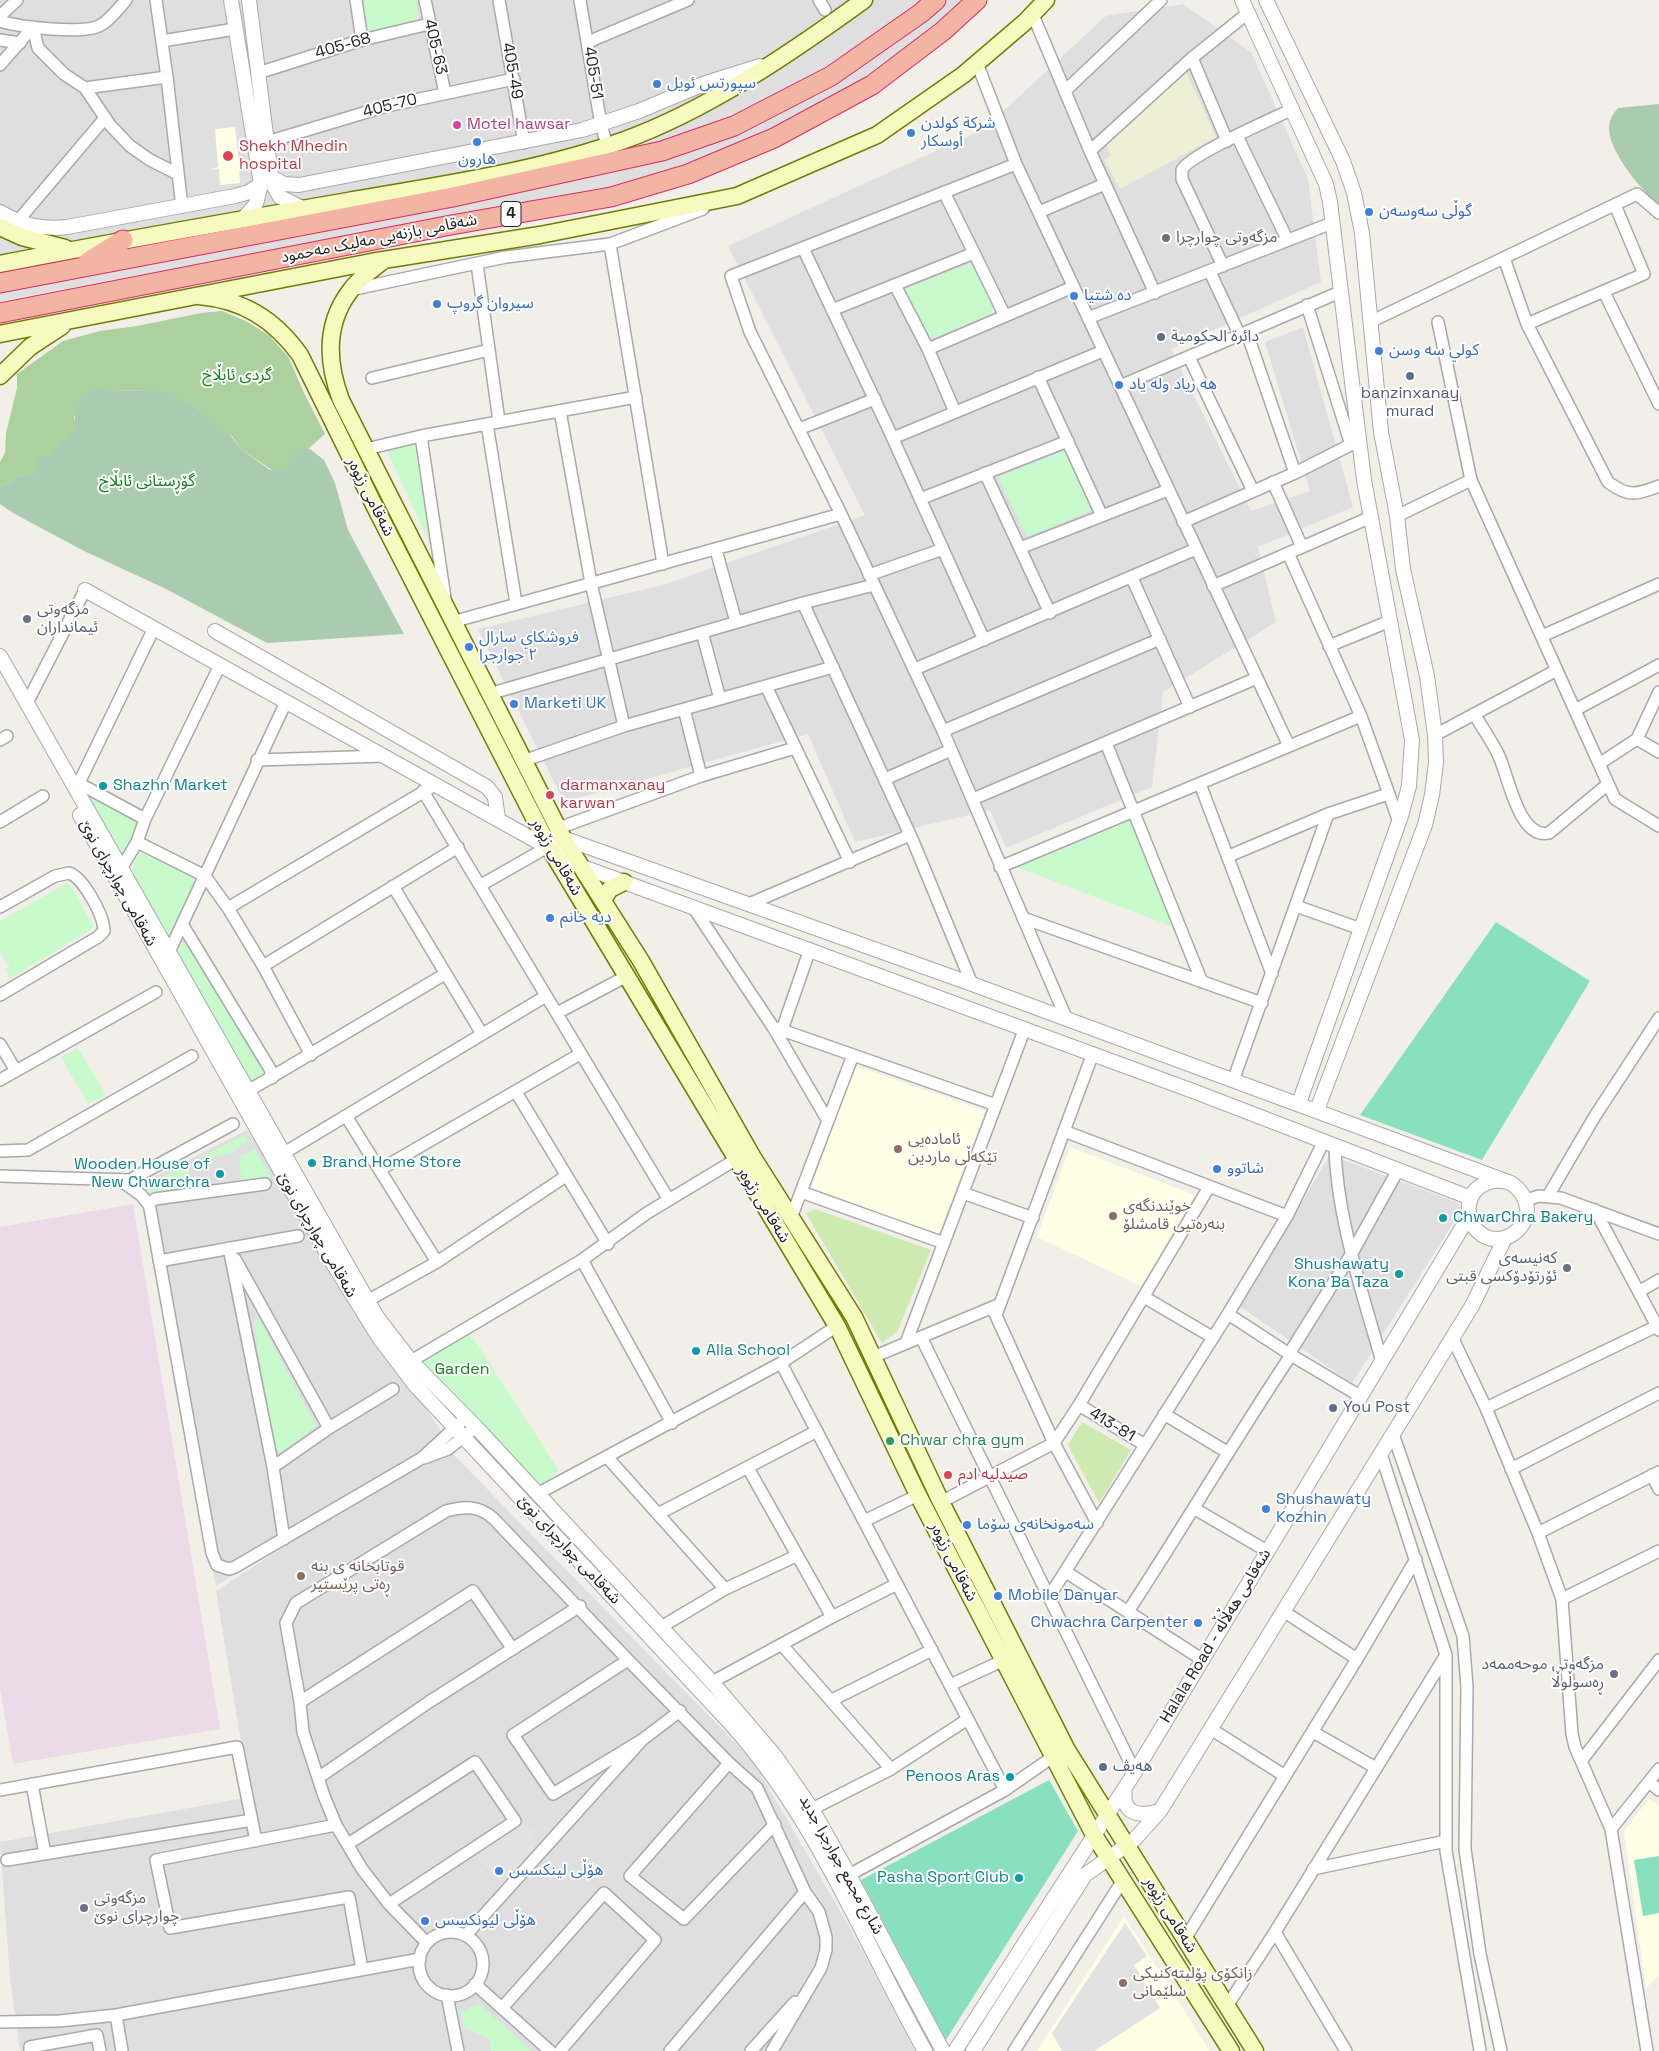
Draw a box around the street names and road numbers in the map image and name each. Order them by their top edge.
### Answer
street label: 405-63 [419,17,451,77]
street label: 405-68 [313,29,373,63]
street label: 405-49 [498,41,526,101]
street label: 405-51 [579,45,607,101]
street label: 405-70 [361,90,419,122]
road number: 4 [501,202,521,226]
street label: شەقامی بازنەیی مەلیک مەحمود [279,211,479,267]
street label: شەقامی زێوەر [342,454,398,540]
street label: شەقامی زێوەر [526,815,586,899]
street label: شەقامی چوارچرای نوێ [75,816,161,950]
street label: شەقامی زێوەر [732,1163,794,1247]
street label: شەقامی چوارچرای نوێ [273,1169,361,1301]
street label: 413-81 [1086,1404,1138,1446]
street label: شەقامی چوارچرای نوێ [514,1492,624,1608]
street label: شەقامی زێوەر [925,1519,981,1605]
street label: Halala Road - شەقامی هەڵاڵە [1156,1546,1276,1726]
street label: شارع مجمع جوارجرا جديد [795,1792,887,1938]
street label: شەقامی زێوەر [1139,1873,1201,1957]

